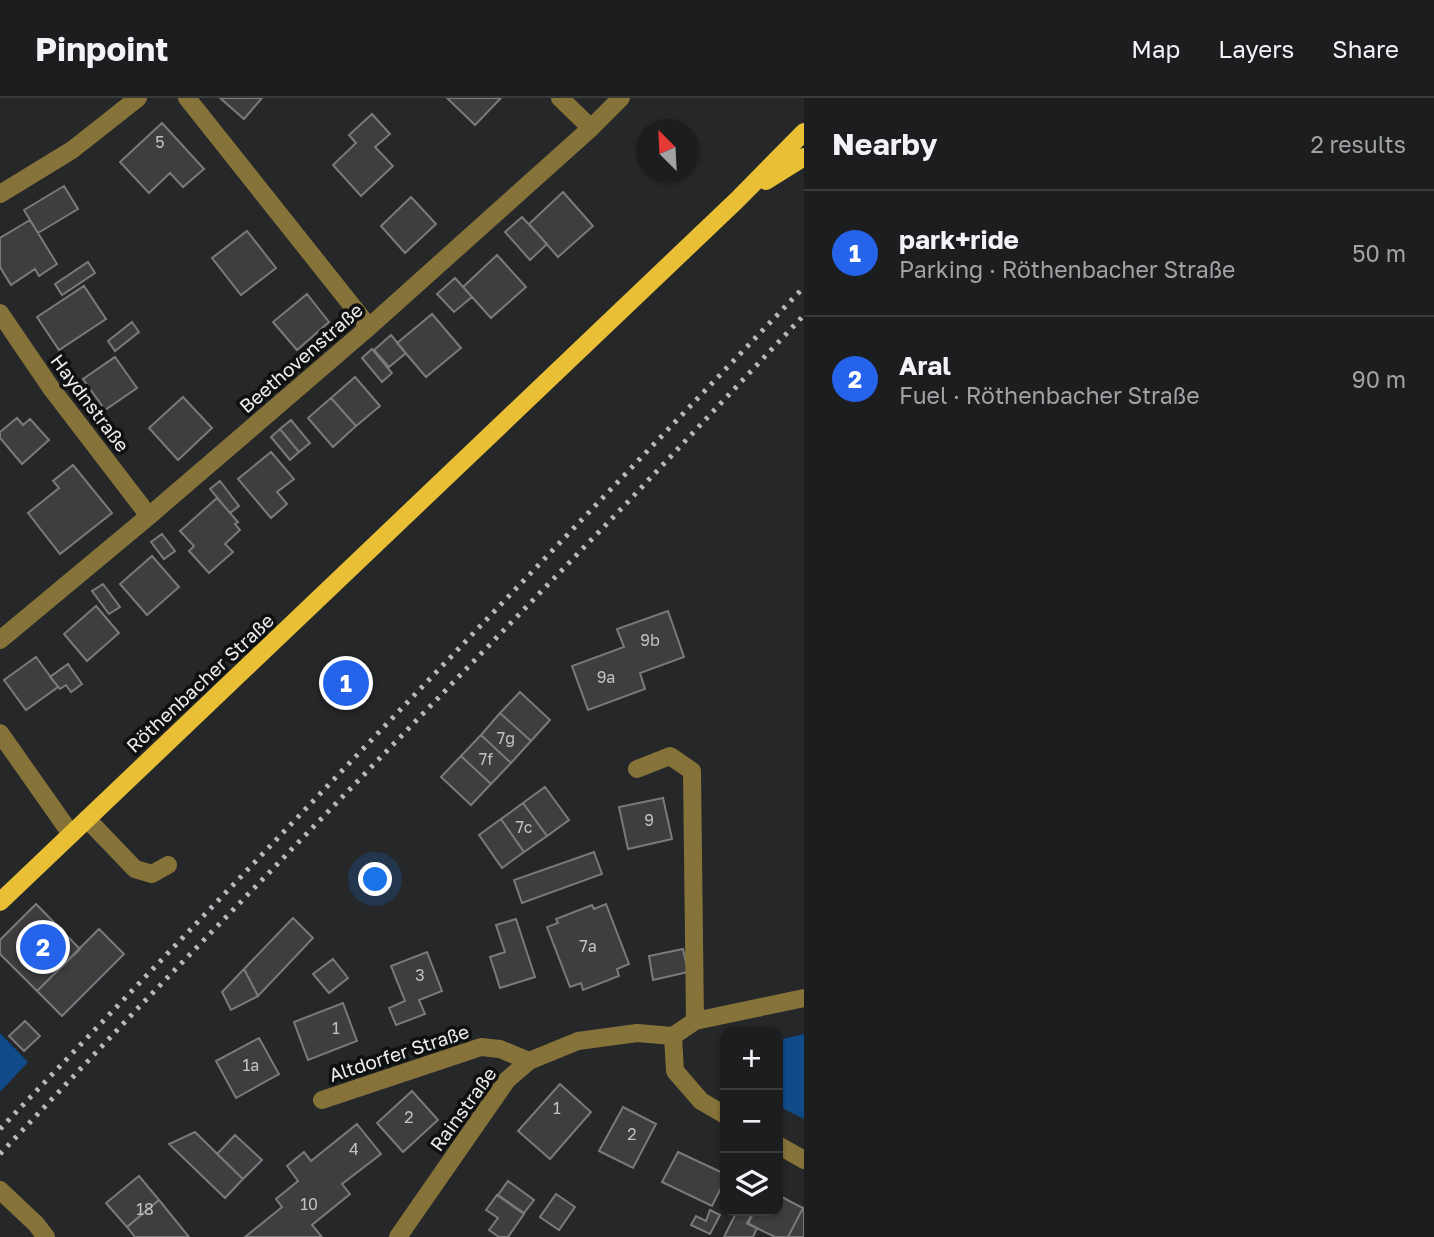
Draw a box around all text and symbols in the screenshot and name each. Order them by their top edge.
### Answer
text: Pinpoint [35,29,168,68]
text: Map [1131,34,1180,63]
text: Layers [1218,34,1294,63]
text: Share [1332,34,1399,63]
north arrow [636,119,699,182]
text: Nearby [832,126,937,162]
text: 2 results [1310,130,1406,158]
house number: 5 [155,132,165,152]
text: park+ride [899,224,1019,255]
text: 1 [849,239,861,267]
text: 50 m [1352,239,1406,267]
text: Parking · Röthenbacher Straße [899,255,1235,283]
street label: Beethovenstraße [234,298,367,417]
street label: Haydnstraße [46,349,135,456]
text: Aral [899,350,951,381]
text: 2 [848,365,862,393]
text: 90 m [1352,365,1406,393]
text: Fuel · Röthenbacher Straße [899,381,1200,409]
street label: Röthenbacher Straße [121,608,278,757]
house number: 9b [640,630,660,650]
pin: 1 [323,657,369,709]
house number: 9a [597,667,615,687]
house number: 7g [497,728,515,748]
house number: 7f [479,749,493,769]
house number: 9 [644,810,654,830]
house number: 7c [515,817,533,837]
your location [358,862,392,896]
pin: 2 [20,921,66,973]
house number: 7a [579,936,597,956]
house number: 3 [415,965,425,985]
house number: 1 [332,1018,340,1038]
street label: Altdorfer Straße [326,1019,472,1086]
map controls [720,1027,783,1216]
button: + [720,1027,783,1090]
house number: 1a [243,1055,259,1075]
street label: Rainstraße [425,1062,501,1155]
button: − [720,1090,783,1153]
house number: 1 [553,1098,561,1118]
house number: 2 [404,1107,414,1127]
house number: 2 [627,1124,637,1144]
house number: 4 [349,1139,359,1159]
button: layers [720,1153,783,1216]
house number: 10 [300,1194,318,1214]
house number: 18 [136,1199,154,1219]

